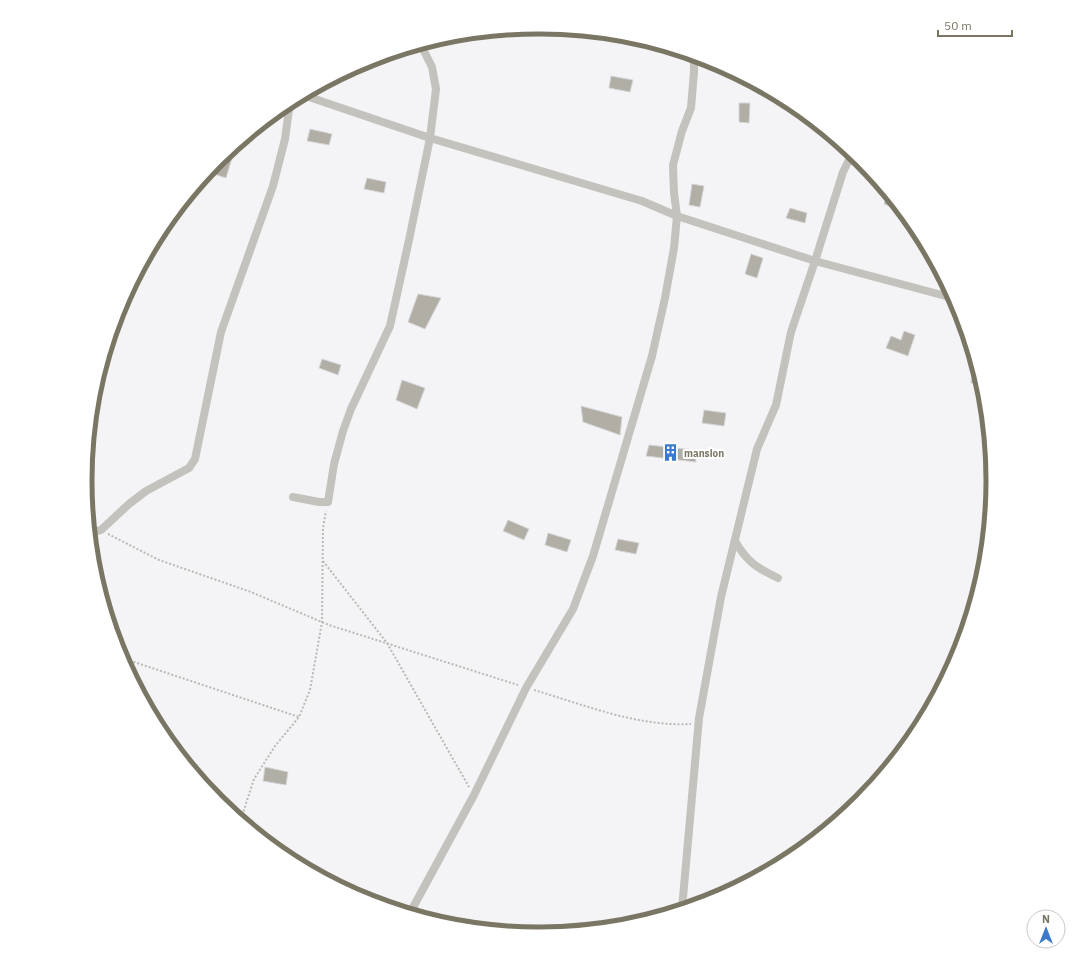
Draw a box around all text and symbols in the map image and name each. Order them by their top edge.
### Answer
scale bar [938,12,1012,38]
text: 50 m [944,18,972,33]
building icon: mansion [661,443,681,463]
place label: mansion [684,447,724,460]
north arrow [1026,909,1066,949]
text: N [1042,912,1050,926]

